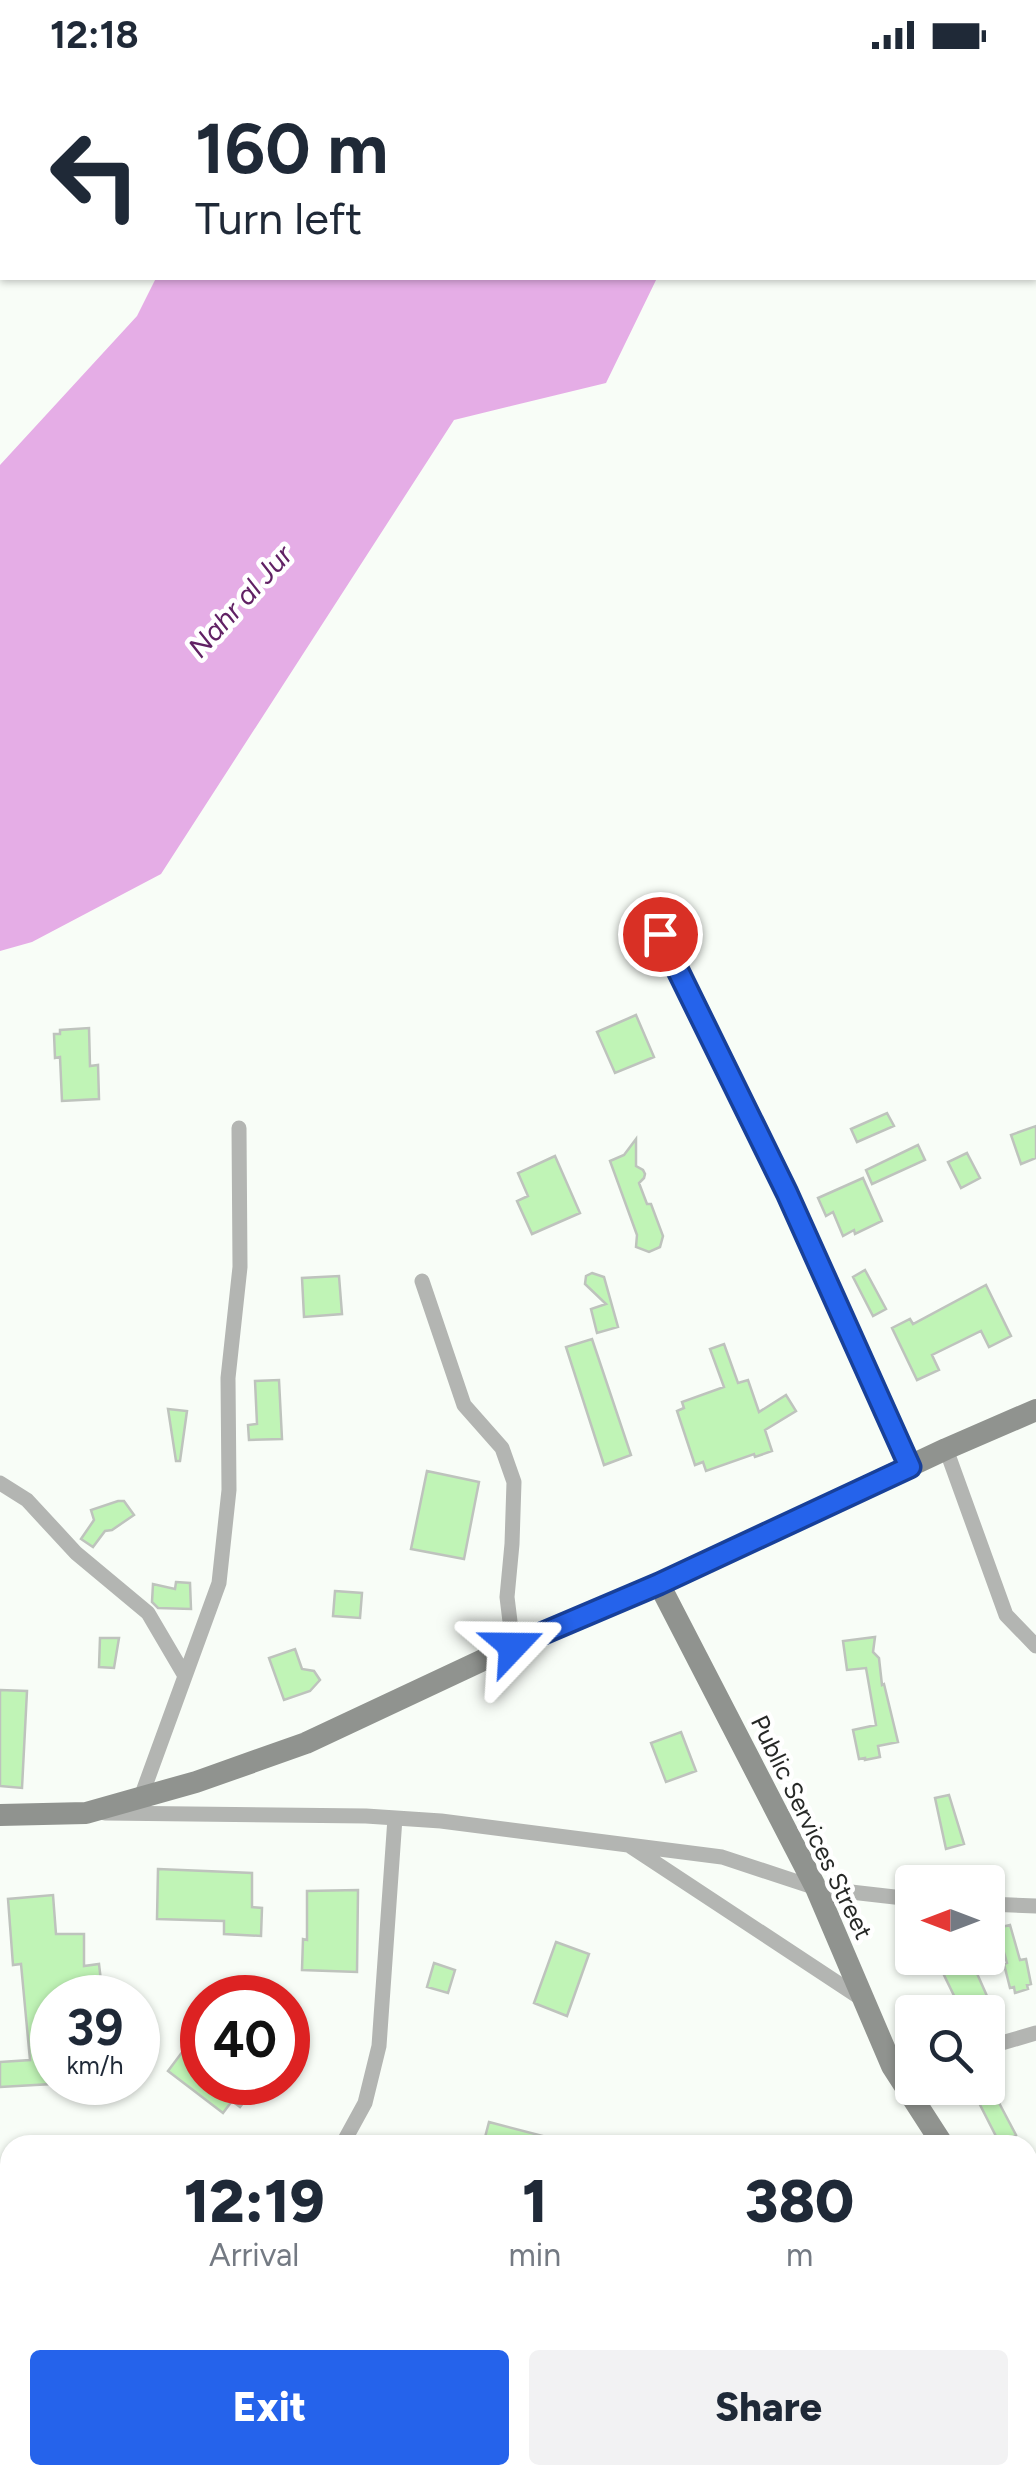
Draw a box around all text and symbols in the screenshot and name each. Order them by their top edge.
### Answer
text: 12:18 [50,12,139,58]
text: 160 m [195,106,388,191]
icon: left [30,110,160,240]
text: Turn left [195,191,362,245]
water label: Nahr al Jur [181,537,300,664]
pin [618,892,703,977]
icon: arrive [633,907,688,962]
position arrow [461,1594,565,1698]
street label: Public Services Street [745,1710,879,1944]
north arrow [895,1865,1005,1975]
map controls [895,1865,1005,2105]
speed limit sign: 40 [180,1975,310,2105]
button: search [895,1995,1005,2105]
text: 39 [67,1997,123,2058]
text: km/h [66,2050,124,2080]
text: 12:19 [184,2165,325,2237]
text: 1 [522,2165,548,2237]
text: 380 [745,2165,854,2237]
text: Arrival [209,2236,299,2274]
text: min [509,2236,561,2274]
text: m [786,2236,813,2274]
button: Exit [30,2350,509,2465]
button: Share [529,2350,1008,2465]

